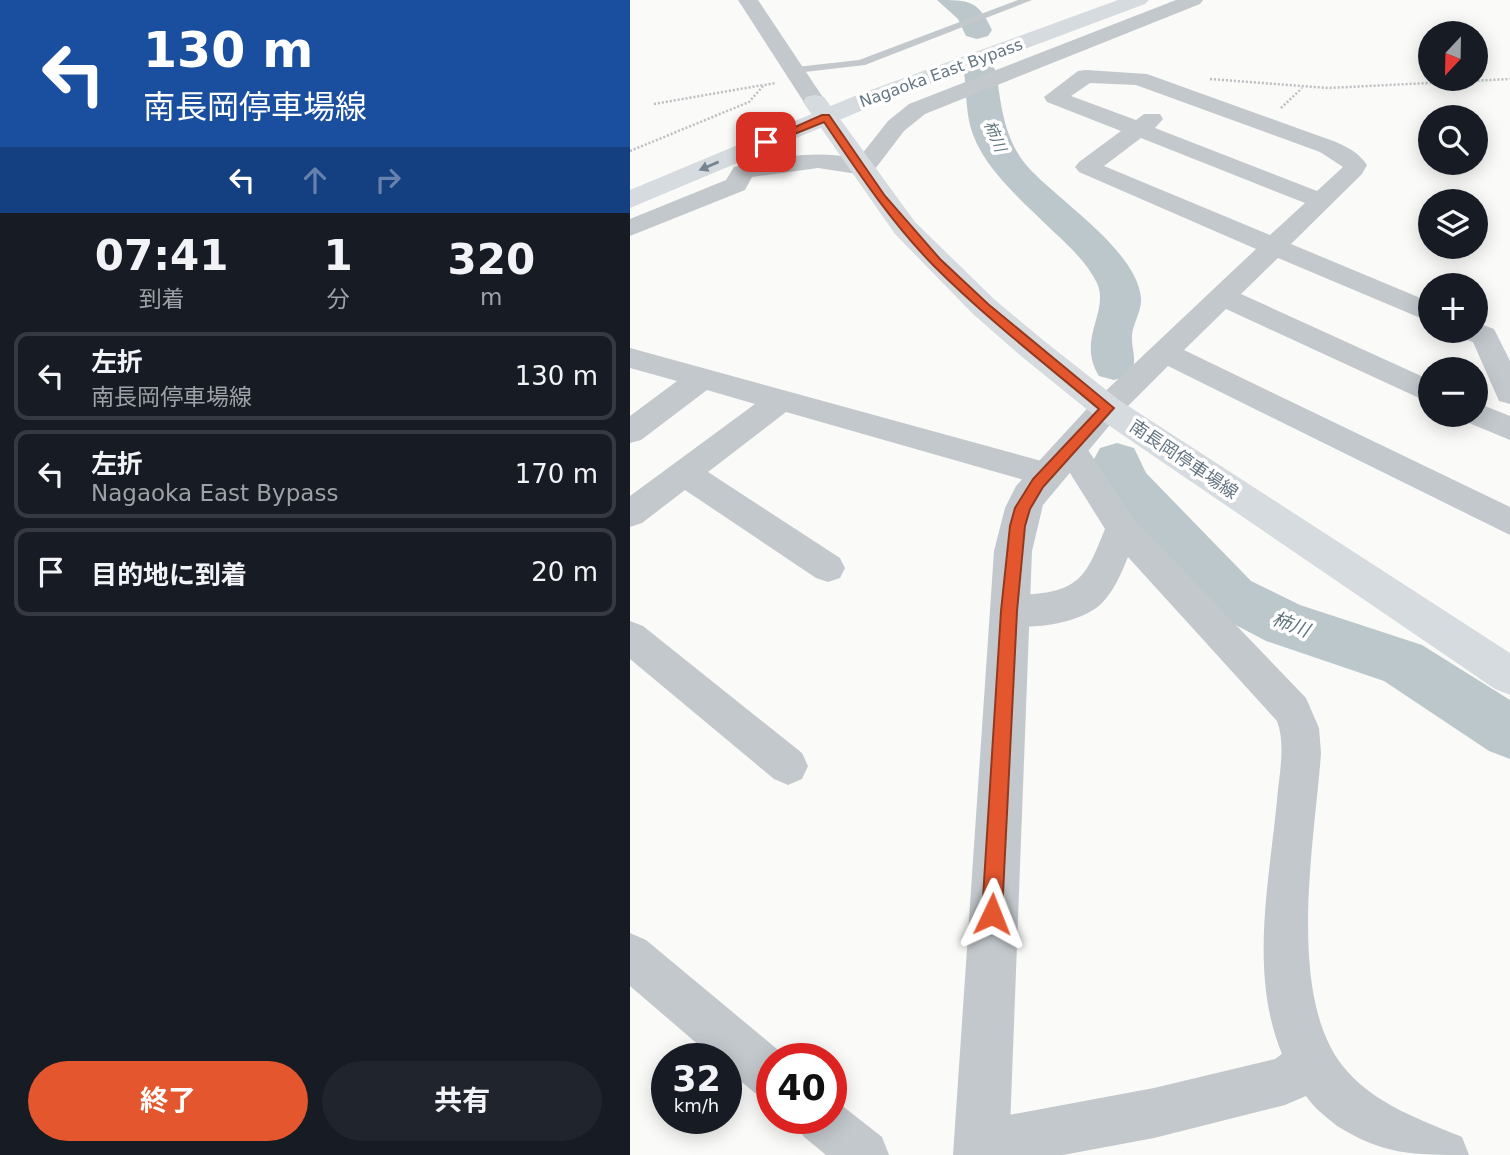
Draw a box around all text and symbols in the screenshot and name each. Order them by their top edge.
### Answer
north arrow [1418,21,1488,91]
map controls [1418,21,1488,427]
text: 130 m [143,22,313,79]
icon: left [28,28,119,119]
street label: Nagaoka East Bypass [857,35,1025,111]
text: 南長岡停車場線 [143,88,367,126]
button: search [1418,105,1488,175]
pin [736,112,796,172]
water label: 柿川 [980,118,1011,156]
icon: arrive [747,123,785,161]
icon: left [223,161,261,199]
icon: ahead [296,161,334,199]
icon: right [369,161,407,199]
one-way arrow [698,161,719,172]
button: layers [1418,189,1488,259]
text: 07:41 [95,231,229,280]
text: 1 [323,231,353,280]
text: 320 [447,235,535,284]
button: + [1418,273,1488,343]
text: m [480,284,503,310]
text: 到着 [139,286,185,312]
text: 分 [327,286,350,312]
text: 左折 [91,347,143,377]
icon: left [32,357,70,395]
button: − [1418,357,1488,427]
text: 130 m [515,361,598,391]
text: 南長岡停車場線 [91,384,252,410]
street label: 南長岡停車場線 [1126,415,1242,503]
text: 左折 [91,449,143,479]
icon: left [32,455,70,493]
text: 170 m [515,459,598,489]
text: Nagaoka East Bypass [91,480,338,506]
icon: arrive [32,553,70,591]
text: 20 m [531,557,598,587]
text: 目的地に到着 [91,560,247,590]
water label: 柿川 [1269,607,1315,642]
position arrow [955,877,1029,951]
speed limit sign: 40 [756,1043,847,1134]
text: 32 [672,1059,721,1099]
button: 終了 [28,1061,308,1141]
button: 共有 [322,1061,602,1141]
text: km/h [674,1095,719,1116]

